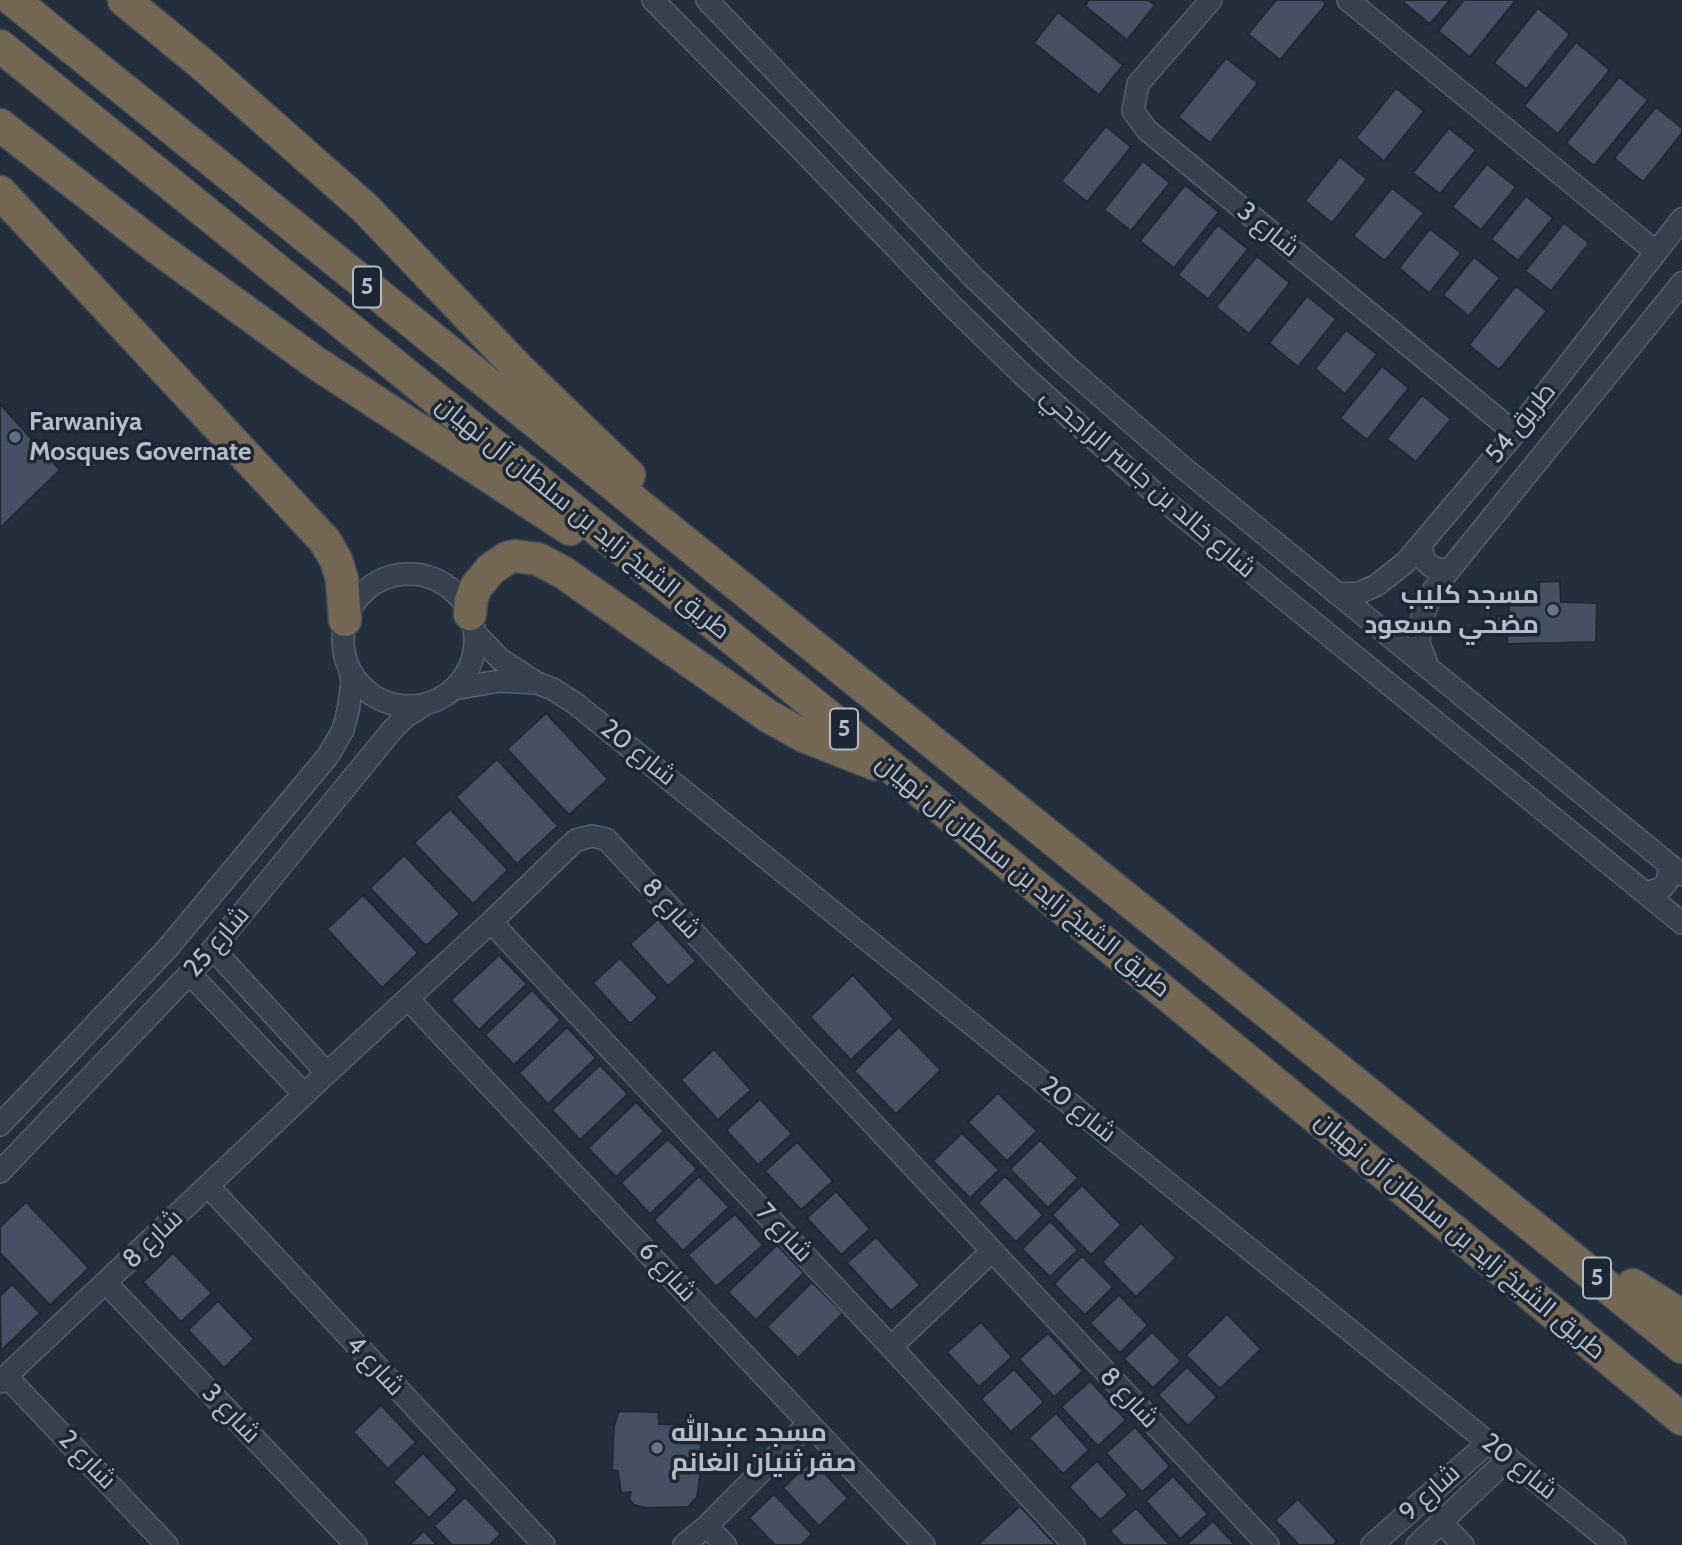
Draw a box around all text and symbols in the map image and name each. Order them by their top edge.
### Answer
street label: شارع 3 [1231,196,1305,264]
road number: 5 [353,266,381,308]
street label: طريق 54 [1479,377,1563,469]
street label: شارع خالد بن جاسر الراجحي [1034,381,1262,585]
street label: طريق الشيخ زايد بن سلطان آل نهيان [429,390,737,646]
place label: Farwaniya Mosques Governate [29,406,251,467]
marker: Farwaniya Mosques Governate [7,429,23,445]
place label: مسجد كليب مضحي مسعود [1364,579,1539,640]
marker: مسجد كليب مضحي مسعود [1545,602,1561,618]
road number: 5 [830,708,858,750]
street label: شارع 20 [594,713,682,793]
street label: طريق الشيخ زايد بن سلطان آل نهيان [869,748,1177,1004]
street label: شارع 8 [635,872,707,946]
street label: شارع 25 [178,900,256,984]
street label: شارع 20 [1034,1070,1122,1150]
street label: طريق الشيخ زايد بن سلطان آل نهيان [1308,1105,1612,1367]
street label: شارع 7 [749,1197,819,1269]
street label: شارع 8 [116,1203,190,1275]
street label: شارع 6 [631,1235,703,1309]
road number: 5 [1583,1258,1611,1298]
street label: شارع 4 [339,1329,411,1403]
street label: شارع 8 [1093,1361,1165,1435]
street label: شارع 3 [195,1378,267,1450]
place label: مسجد عبدالله صقر ثنيان الغانم [671,1417,857,1478]
street label: شارع 2 [52,1424,122,1496]
street label: شارع 20 [1475,1427,1563,1507]
marker: مسجد عبدالله صقر ثنيان الغانم [649,1440,665,1456]
street label: شارع 9 [1393,1458,1467,1528]

